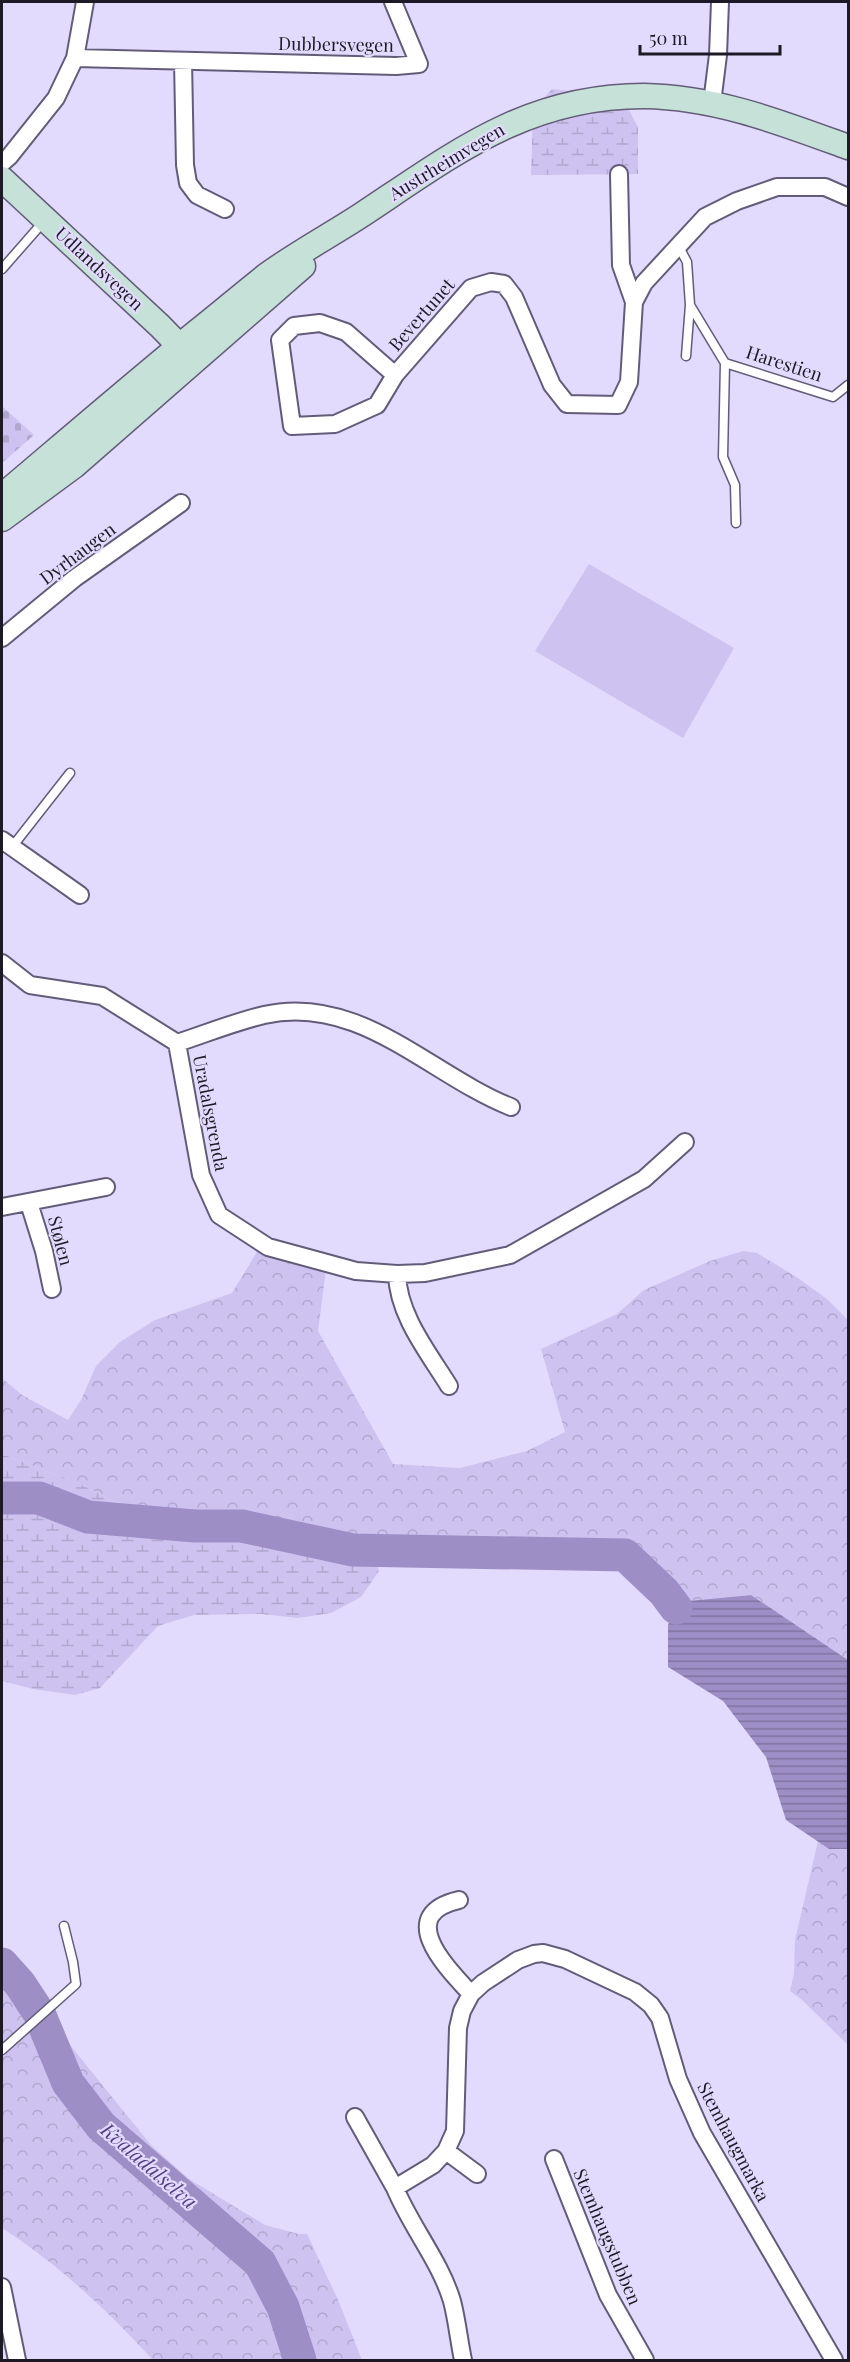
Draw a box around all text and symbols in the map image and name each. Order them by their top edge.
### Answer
scale bar [640,18,780,56]
text: 50 m [649,26,688,50]
street label: Dubbersvegen [278,31,394,57]
street label: Austrheimvegen [383,117,509,206]
street label: Udlandsvegen [50,221,149,316]
street label: Bevertunet [383,272,460,356]
street label: Harestien [743,339,826,387]
street label: Dyrhaugen [35,517,120,590]
street label: Uradalsgrenda [188,1053,234,1173]
street label: Stølen [43,1213,79,1269]
street label: Stemhaugmarka [692,2078,775,2205]
water label: Kvaladalselva [95,2115,204,2214]
street label: Stemhaugstubben [568,2165,648,2309]

